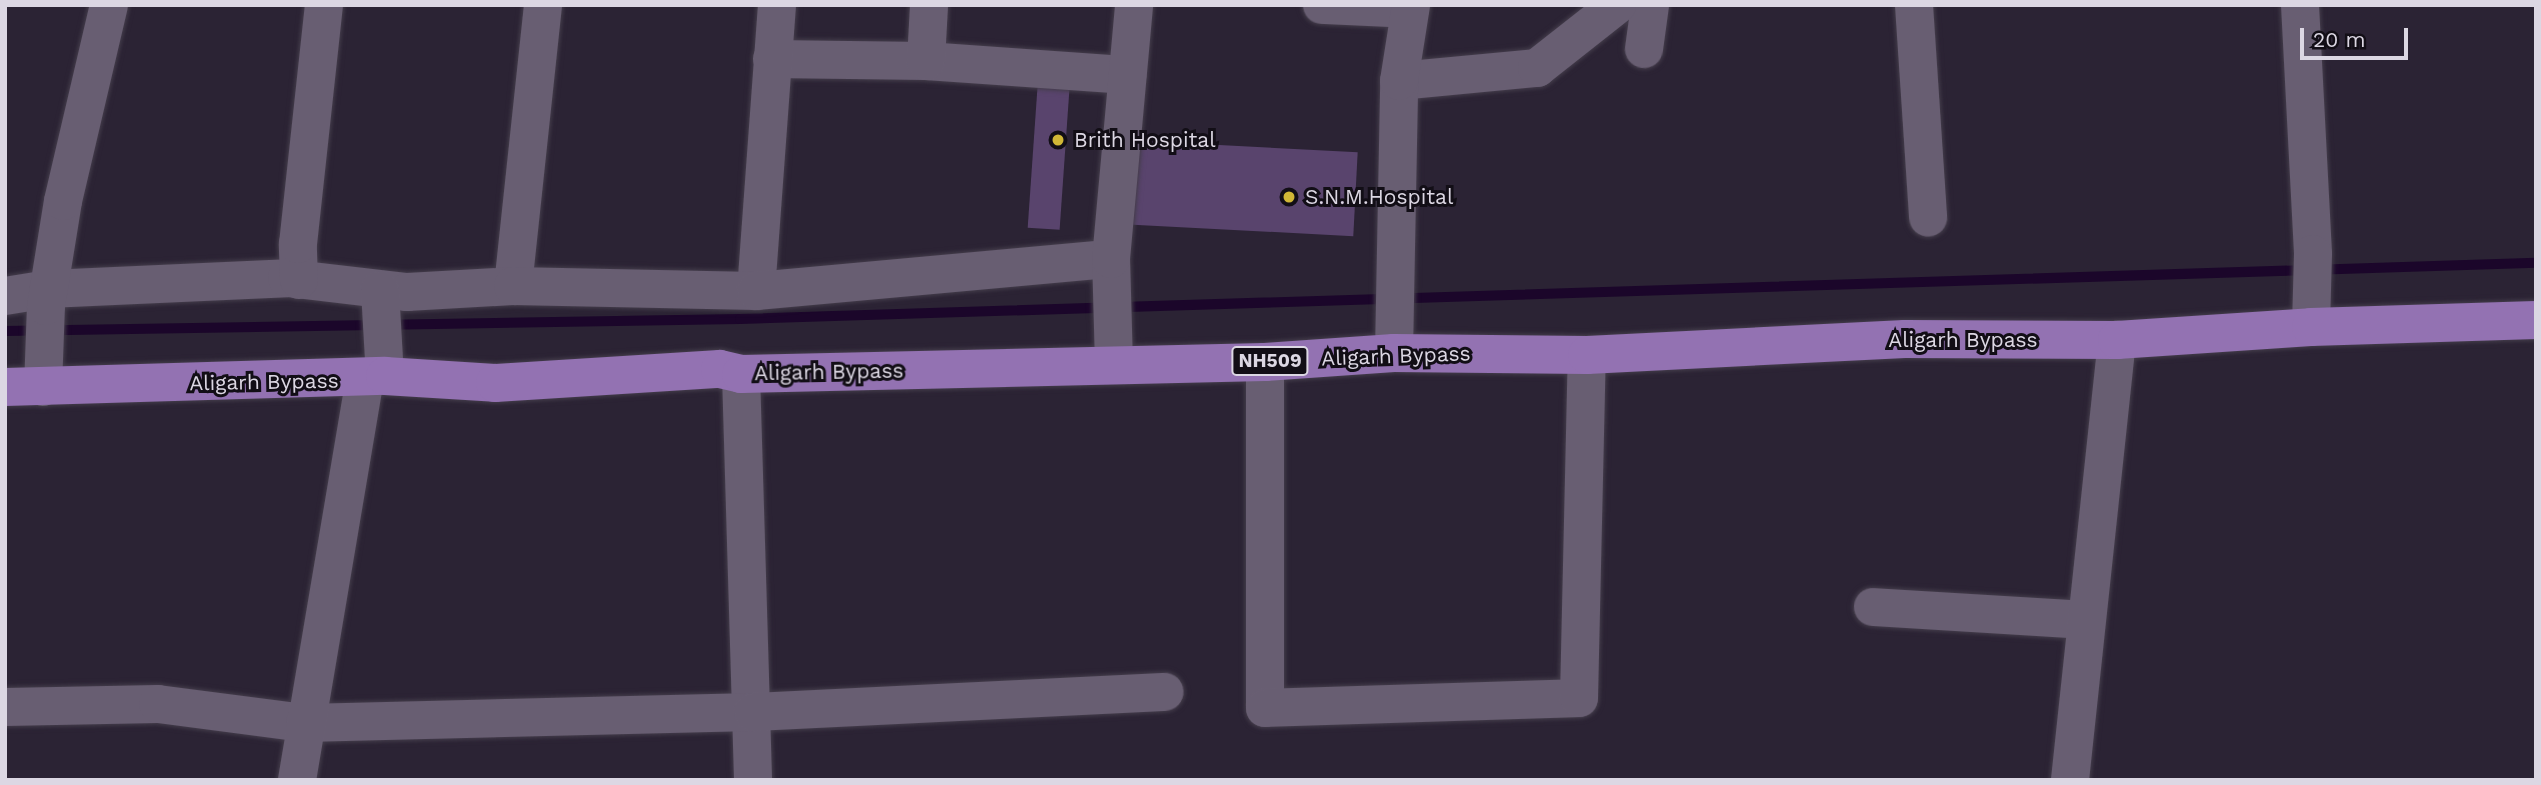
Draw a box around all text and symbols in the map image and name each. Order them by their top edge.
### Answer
scale bar [2303,14,2412,58]
text: 20 m [2313,27,2365,52]
place label: Brith Hospital [1074,127,1216,153]
marker: Brith Hospital [1048,130,1068,150]
place label: S.N.M.Hospital [1305,184,1453,210]
marker: S.N.M.Hospital [1279,187,1299,207]
street label: Aligarh Bypass [1888,327,2038,353]
street label: Aligarh Bypass [1321,341,1471,371]
road number: NH509 [1230,346,1310,376]
street label: Aligarh Bypass [754,358,904,386]
street label: Aligarh Bypass [189,368,339,396]

